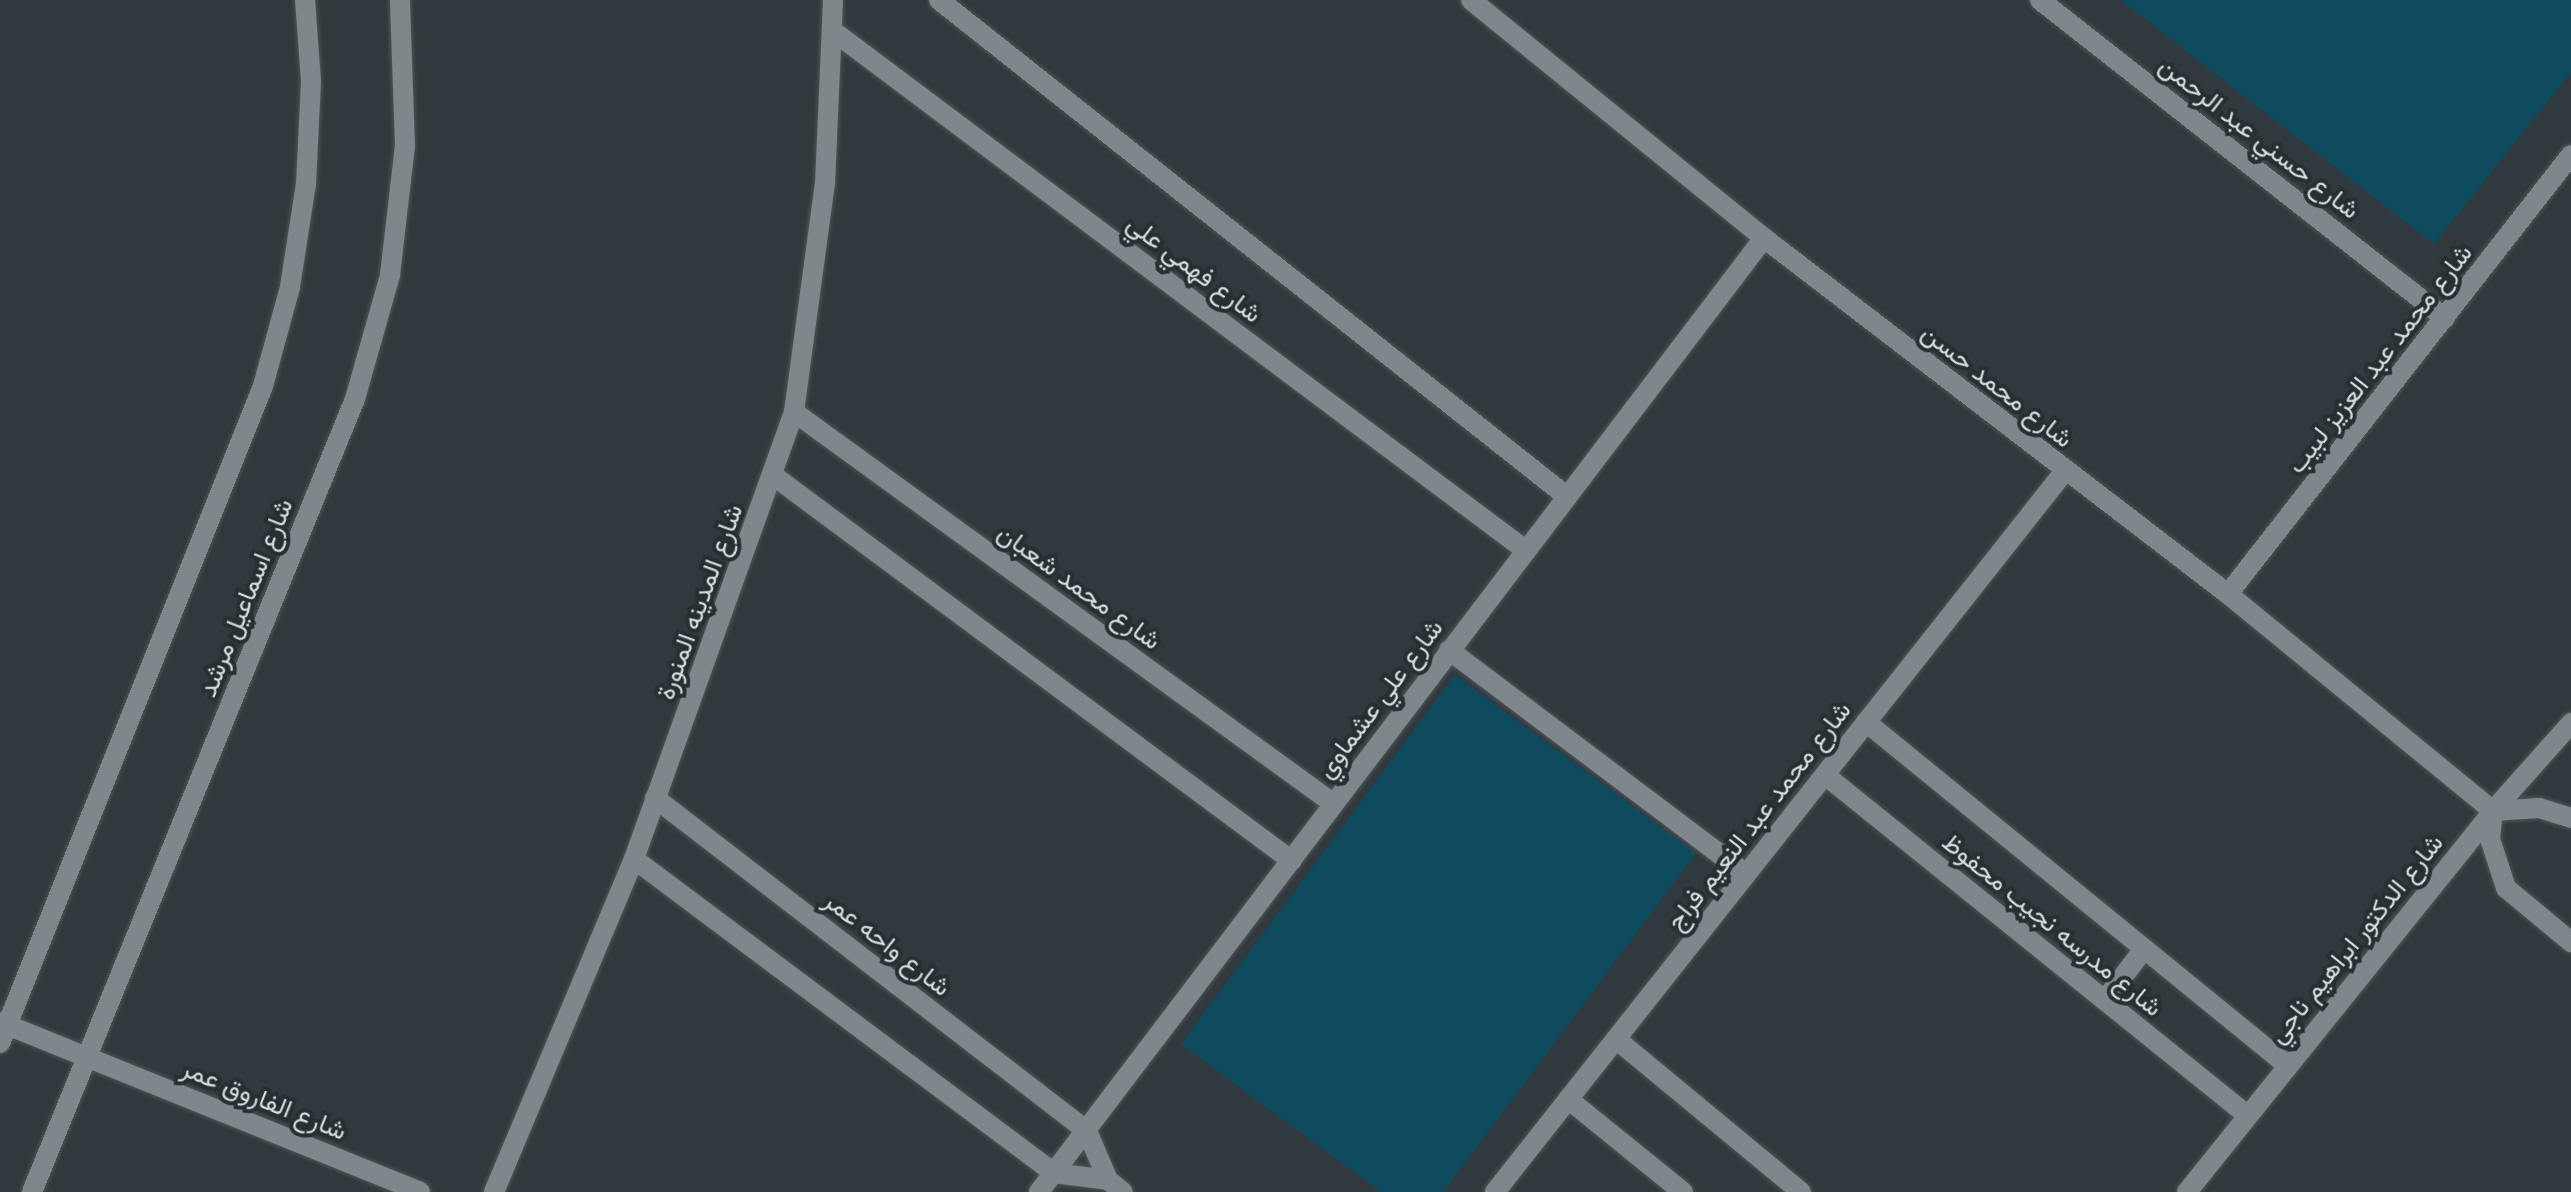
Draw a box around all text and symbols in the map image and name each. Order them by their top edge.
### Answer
street label: شارع حسني عبد الرحمن [2153,50,2365,226]
street label: شارع فهمي علي [1120,208,1268,330]
street label: شارع محمد عبد العزيز لبيب [2281,238,2479,480]
street label: شارع محمد حسن [1915,317,2079,455]
street label: شارع اسماعيل مرشد [192,494,300,702]
street label: شارع المدينه المنورة [650,500,750,704]
street label: شارع محمد شعبان [991,517,1167,657]
street label: شارع علي عشماوي [1310,613,1450,785]
street label: شارع محمد عبد النعيم فراج [1660,696,1858,936]
street label: شارع مدرسه نجيب محفوظ [1936,827,2168,1023]
street label: شارع الدكتور ابراهيم ناجي [2262,828,2450,1050]
street label: شارع واحه عمر [817,885,957,1003]
street label: شارع الفاروق عمر [177,1053,351,1147]

